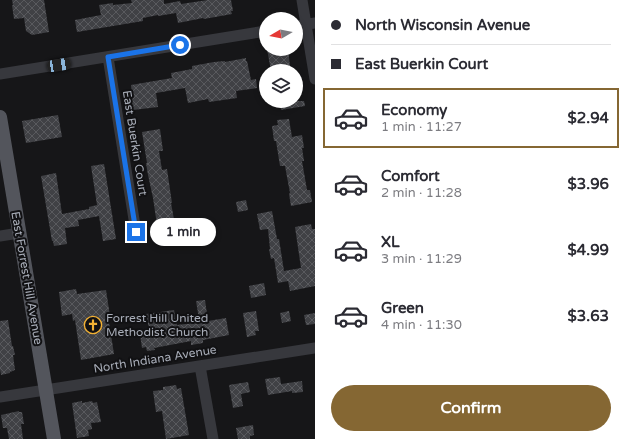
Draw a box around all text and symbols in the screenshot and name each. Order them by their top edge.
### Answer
north arrow [259,12,303,56]
map controls [259,12,303,108]
text: North Wisconsin Avenue [355,16,530,34]
route start [171,36,189,54]
text: East Buerkin Court [355,55,488,73]
car [46,57,72,73]
button: layers [259,64,303,108]
street label: East Buerkin Court [120,89,150,197]
icon: car [333,100,369,136]
text: Economy [381,101,447,119]
text: $2.94 [568,109,609,127]
text: 1 min · 11:27 [381,119,462,135]
icon: car [333,166,369,202]
text: Comfort [381,167,440,185]
text: $3.96 [568,175,609,193]
text: 2 min · 11:28 [381,185,462,201]
street label: East Forrest Hill Avenue [8,210,46,346]
callout: 1 min [150,218,216,246]
route end [127,223,145,241]
text: 1 min [166,224,200,240]
icon: car [333,232,369,268]
text: XL [381,233,400,251]
text: $4.99 [568,241,609,259]
text: 3 min · 11:29 [381,251,462,267]
icon: car [333,298,369,334]
text: Green [381,299,424,317]
text: $3.63 [568,307,609,325]
place label: Forrest Hill United Methodist Church [106,311,208,339]
church icon: Forrest Hill United Methodist Church [83,315,103,335]
text: 4 min · 11:30 [381,317,462,333]
street label: North Indiana Avenue [92,342,218,376]
button: Confirm [331,385,611,431]

